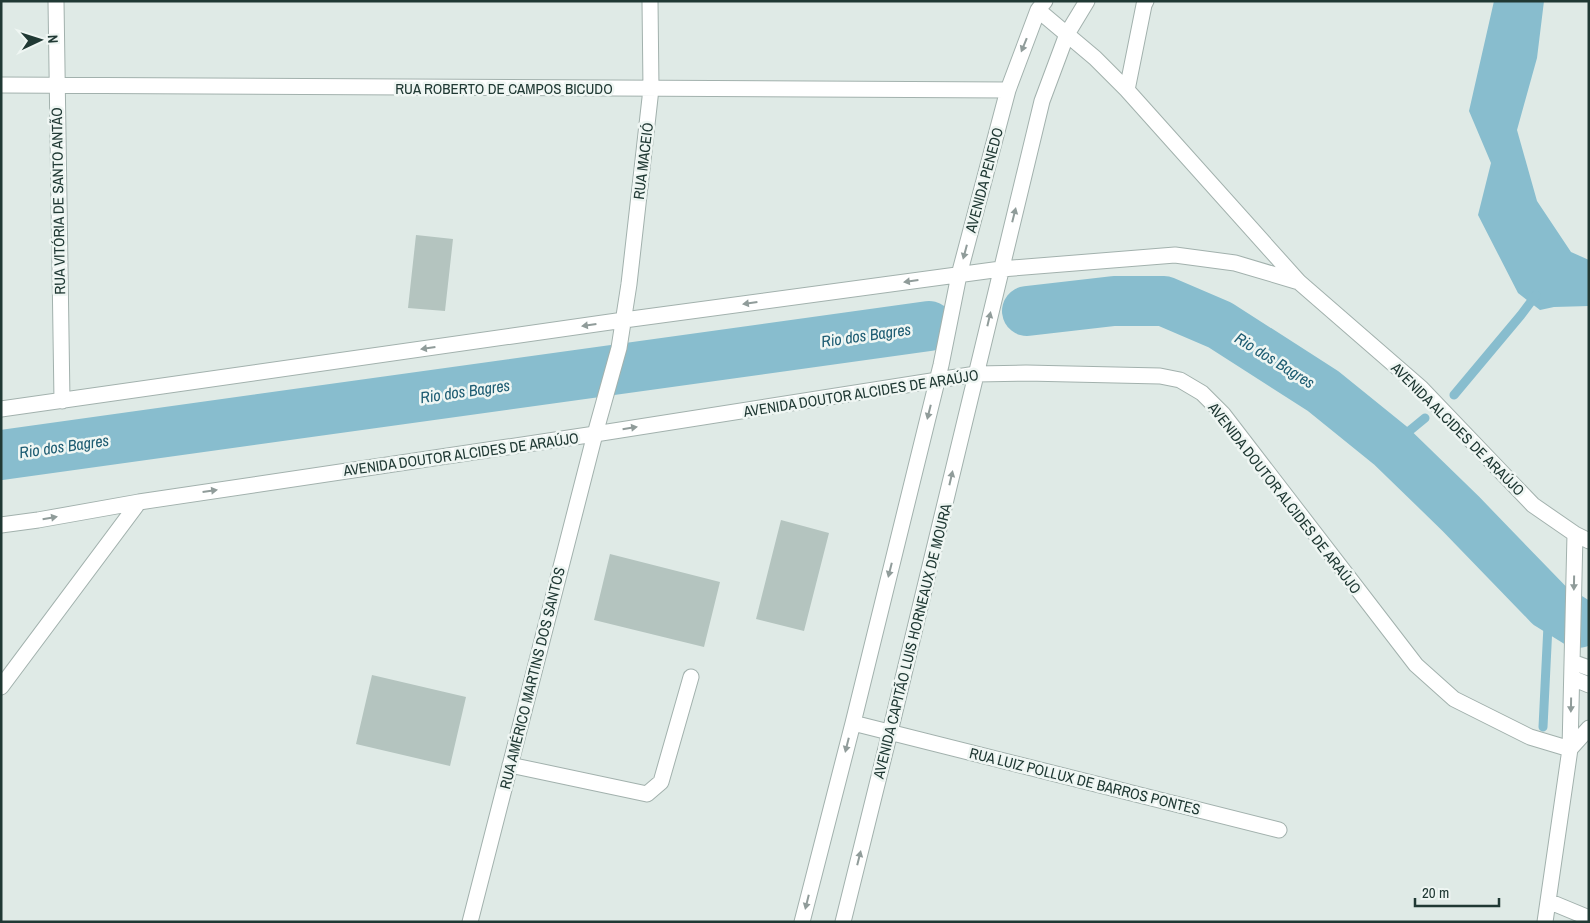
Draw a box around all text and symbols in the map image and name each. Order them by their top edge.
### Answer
north arrow [15,15,65,65]
text: N [44,34,62,44]
one-way arrow [1020,38,1028,53]
street label: RUA ROBERTO DE CAMPOS BICUDO [395,78,613,99]
street label: RUA VITÓRIA DE SANTO ANTÃO [46,107,70,295]
street label: RUA MACEIÓ [628,121,658,201]
street label: AVENIDA PENEDO [960,125,1008,236]
one-way arrow [1010,207,1018,222]
one-way arrow [961,244,969,259]
one-way arrow [903,278,919,286]
one-way arrow [742,299,758,307]
one-way arrow [985,312,993,327]
water label: Rio dos Bagres [820,318,913,352]
one-way arrow [581,321,597,329]
water label: Rio dos Bagres [1231,327,1320,394]
one-way arrow [420,344,436,352]
street label: AVENIDA ALCIDES DE ARAÚJO [1386,357,1529,500]
street label: AVENIDA DOUTOR ALCIDES DE ARAÚJO [741,364,980,422]
water label: Rio dos Bagres [419,374,512,408]
street label: AVENIDA DOUTOR ALCIDES DE ARAÚJO [1203,397,1366,598]
one-way arrow [925,405,933,420]
one-way arrow [622,424,638,432]
street label: AVENIDA DOUTOR ALCIDES DE ARAÚJO [341,427,580,481]
water label: Rio dos Bagres [18,429,111,463]
one-way arrow [947,471,955,486]
one-way arrow [202,487,218,495]
street label: AVENIDA CAPITÃO LUIS HORNEAUX DE MOURA [867,501,957,782]
one-way arrow [42,514,58,522]
one-way arrow [886,563,894,578]
street label: RUA AMÉRICO MARTINS DOS SANTOS [494,565,570,791]
one-way arrow [1570,575,1578,591]
one-way arrow [1567,698,1575,714]
one-way arrow [843,738,851,753]
street label: RUA LUIZ POLLUX DE BARROS PONTES [967,742,1203,820]
one-way arrow [855,850,863,865]
scale bar [1415,876,1499,908]
text: 20 m [1422,882,1449,903]
one-way arrow [803,895,811,910]

